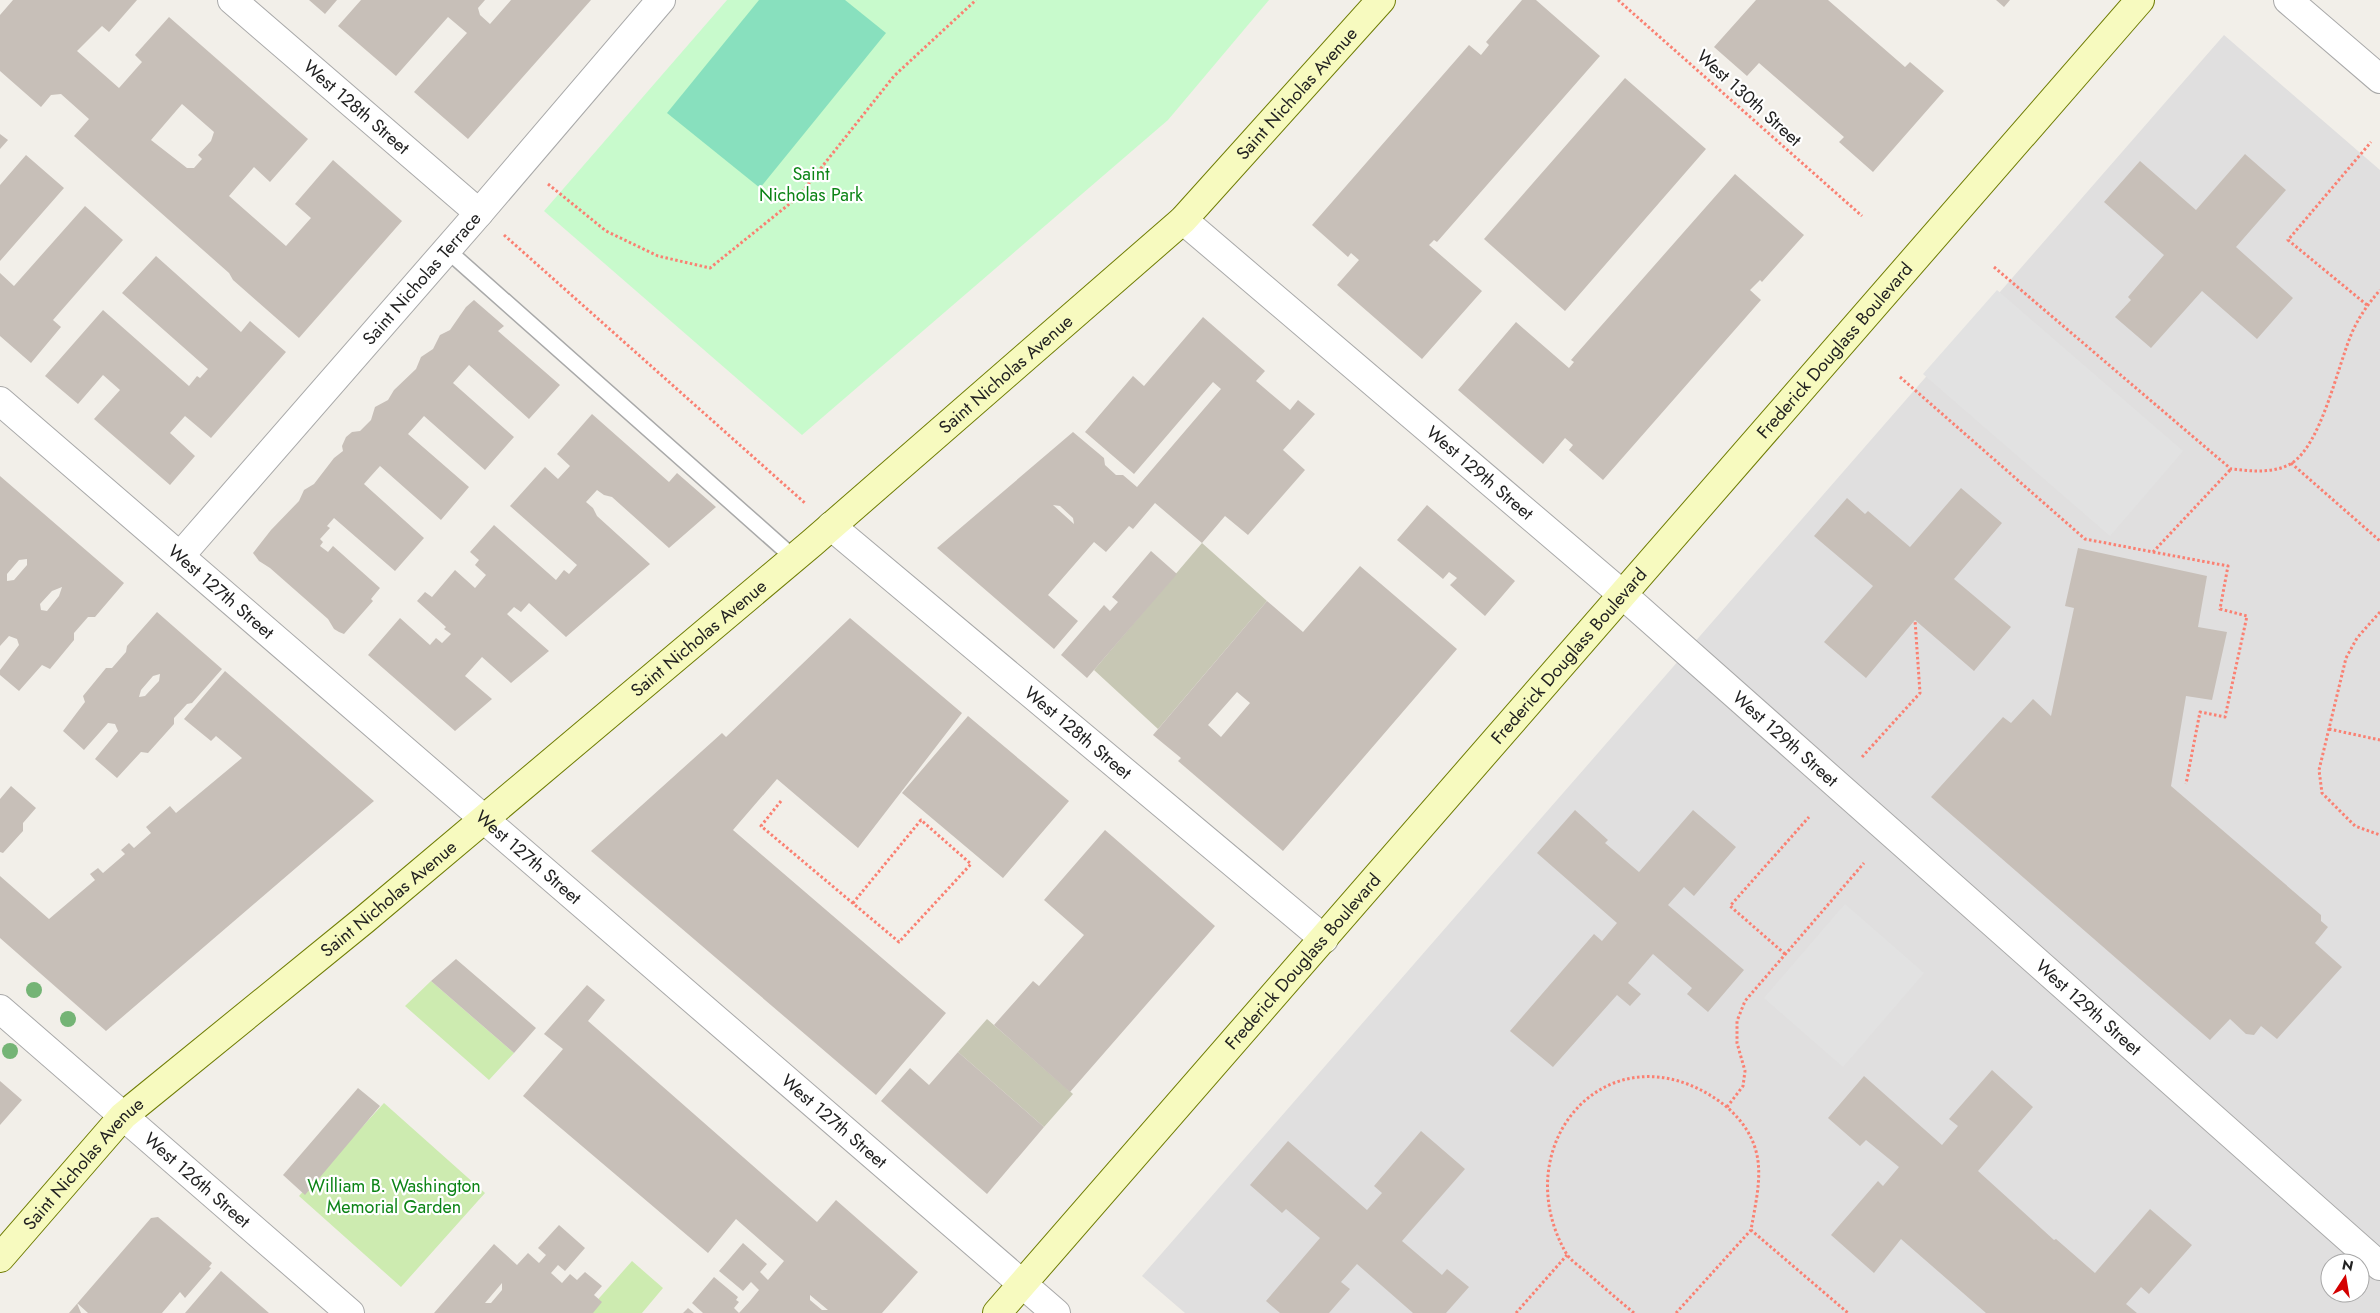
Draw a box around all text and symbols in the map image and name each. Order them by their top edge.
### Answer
street label: Saint Nicholas Avenue [1230,22,1363,166]
street label: West 130th Street [1691,44,1808,153]
street label: West 128th Street [297,54,416,161]
park label: Saint Nicholas Park [759,161,863,208]
street label: Saint Nicholas Terrace [356,206,487,351]
street label: Frederick Douglass Boulevard [1751,257,1919,444]
street label: Saint Nicholas Avenue [933,308,1079,440]
street label: West 129th Street [1421,420,1540,527]
street label: West 127th Street [162,539,280,645]
street label: Frederick Douglass Boulevard [1485,562,1653,750]
street label: Saint Nicholas Avenue [625,573,772,703]
street label: West 128th Street [1018,680,1138,786]
street label: West 129th Street [1727,685,1844,793]
street label: West 127th Street [470,804,587,911]
street label: Saint Nicholas Avenue [315,834,462,963]
street label: Frederick Douglass Boulevard [1219,868,1387,1055]
street label: West 129th Street [2030,953,2147,1062]
street label: West 127th Street [775,1068,893,1175]
street label: Saint Nicholas Avenue [17,1091,149,1236]
street label: West 126th Street [138,1127,257,1234]
park label: William B. Washington Memorial Garden [307,1173,481,1220]
north arrow [2320,1253,2370,1303]
text: N [2340,1254,2355,1276]

